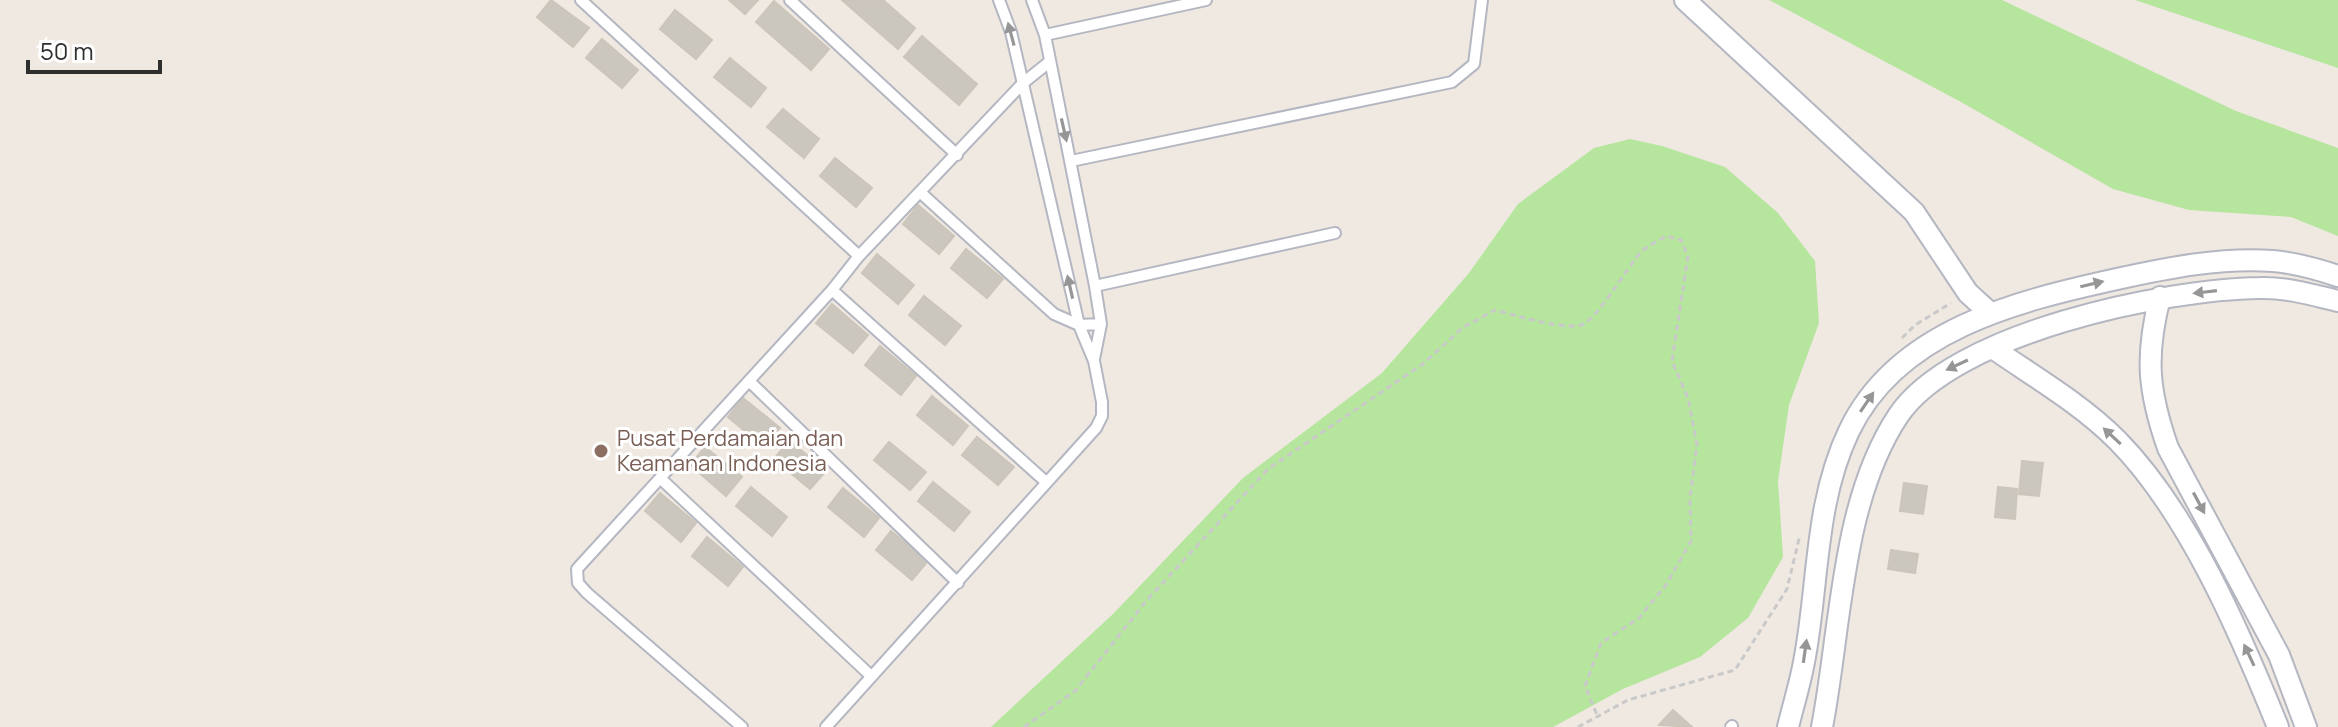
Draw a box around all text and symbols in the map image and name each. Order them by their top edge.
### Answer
one-way arrow [1004,21,1017,45]
scale bar [28,24,160,74]
text: 50 m [40,34,94,67]
one-way arrow [1058,117,1070,142]
one-way arrow [1064,274,1076,299]
one-way arrow [2080,277,2105,290]
one-way arrow [2193,285,2218,298]
one-way arrow [1946,358,1969,372]
one-way arrow [1859,391,1874,412]
place label: Pusat Perdamaian dan Keamanan Indonesia [617,423,843,478]
one-way arrow [2102,427,2121,445]
marker: Pusat Perdamaian dan Keamanan Indonesia [592,442,610,460]
one-way arrow [2192,492,2206,514]
one-way arrow [1799,638,1812,663]
one-way arrow [2242,643,2255,667]

